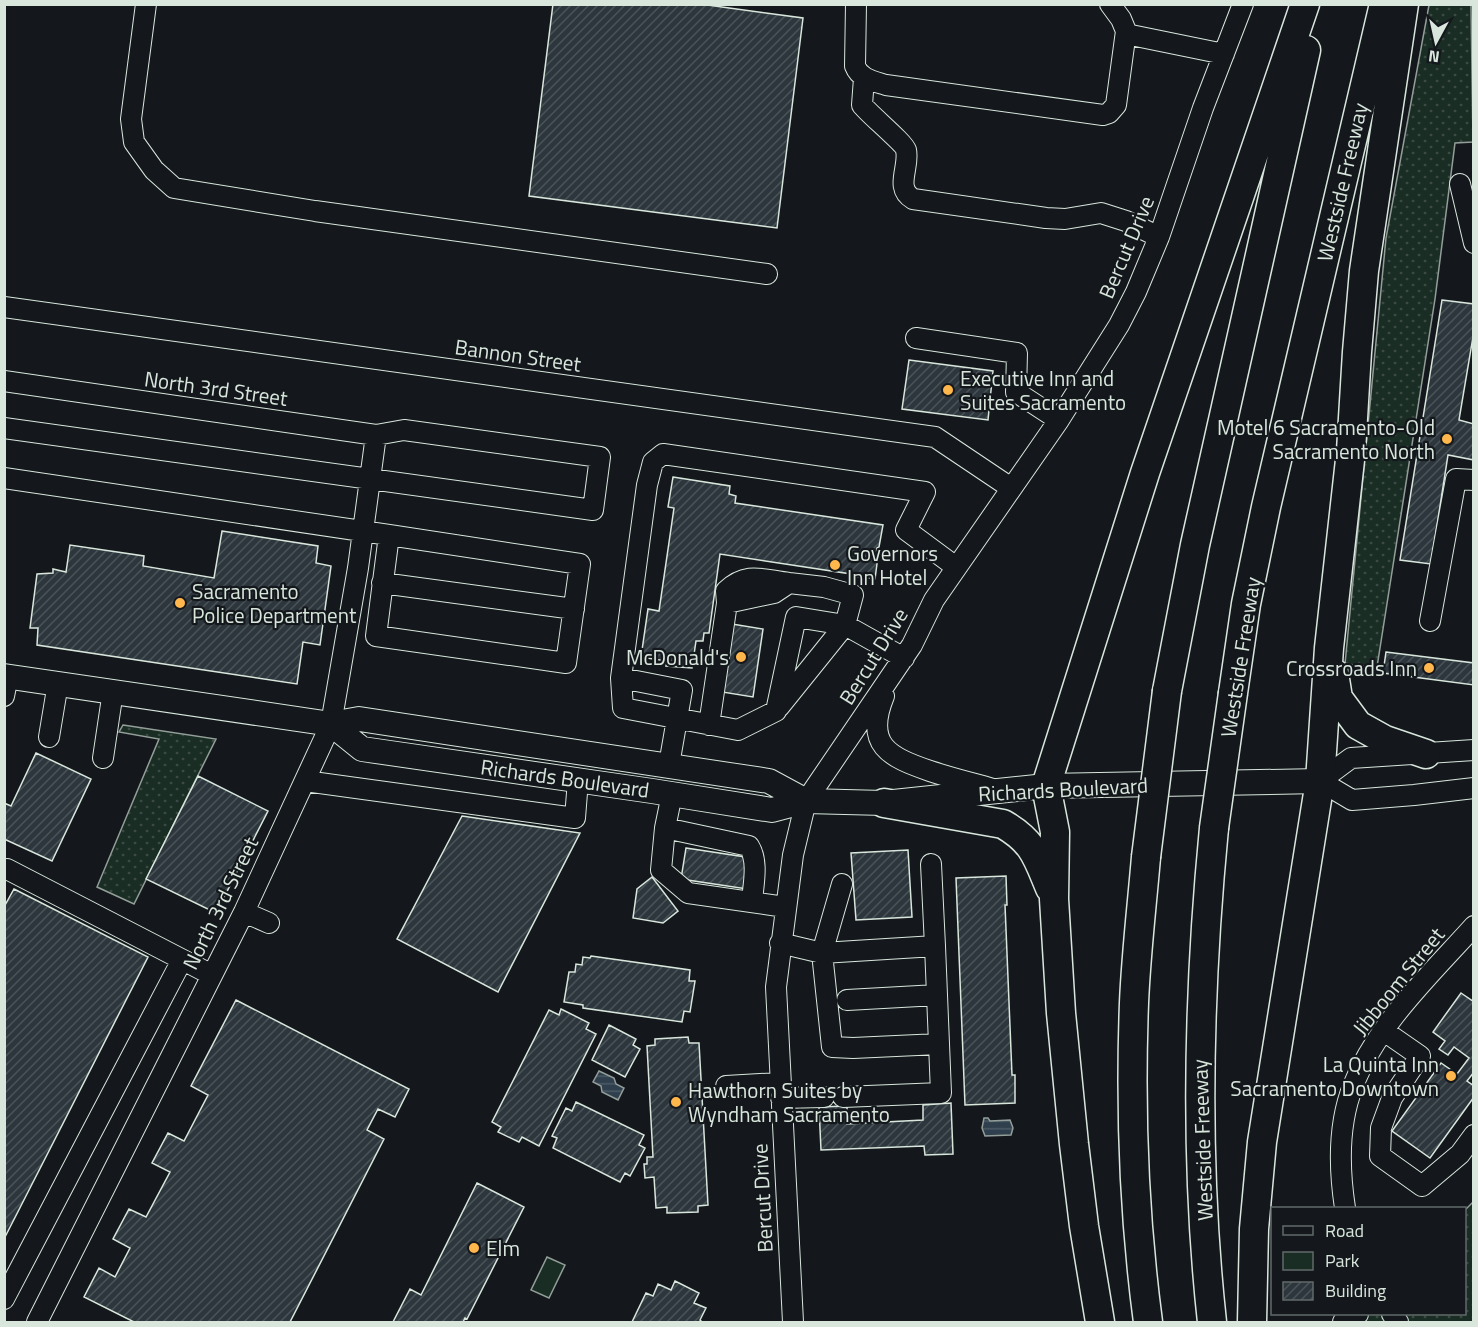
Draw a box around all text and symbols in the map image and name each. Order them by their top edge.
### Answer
north arrow [1406,12,1466,72]
text: N [1427,44,1441,70]
street label: Westside Freeway [1308,100,1376,264]
street label: Bercut Drive [1090,191,1162,303]
street label: Bannon Street [453,330,584,380]
street label: North 3rd Street [142,362,290,414]
place label: Executive Inn and Suites Sacramento [960,362,1126,418]
marker: Executive Inn and Suites Sacramento [941,383,955,397]
place label: Motel 6 Sacramento-Old Sacramento North [1217,411,1435,467]
marker: Motel 6 Sacramento-Old Sacramento North [1440,432,1454,446]
place label: Governors Inn Hotel [847,537,938,593]
marker: Governors Inn Hotel [828,558,842,572]
place label: Sacramento Police Department [192,575,357,631]
street label: Westside Freeway [1212,575,1268,739]
marker: Sacramento Police Department [173,596,187,610]
street label: Bercut Drive [831,601,915,711]
place label: McDonald's [626,641,729,673]
marker: McDonald's [734,650,748,664]
place label: Crossroads Inn [1286,652,1417,684]
marker: Crossroads Inn [1422,661,1436,675]
street label: Richards Boulevard [479,750,651,806]
street label: Richards Boulevard [977,769,1149,809]
street label: North 3rd Street [174,831,266,975]
street label: Jibboom Street [1344,919,1452,1042]
place label: La Quinta Inn Sacramento Downtown [1230,1048,1439,1104]
street label: Westside Freeway [1183,1059,1221,1221]
marker: La Quinta Inn Sacramento Downtown [1444,1069,1458,1083]
place label: Hawthorn Suites by Wyndham Sacramento [688,1074,890,1130]
marker: Hawthorn Suites by Wyndham Sacramento [669,1095,683,1109]
street label: Bercut Drive [743,1143,781,1253]
legend [1271,1207,1466,1315]
text: Road [1325,1217,1364,1244]
place label: Elm [486,1232,520,1264]
marker: Elm [467,1241,481,1255]
text: Park [1325,1247,1360,1274]
text: Building [1325,1277,1386,1304]

